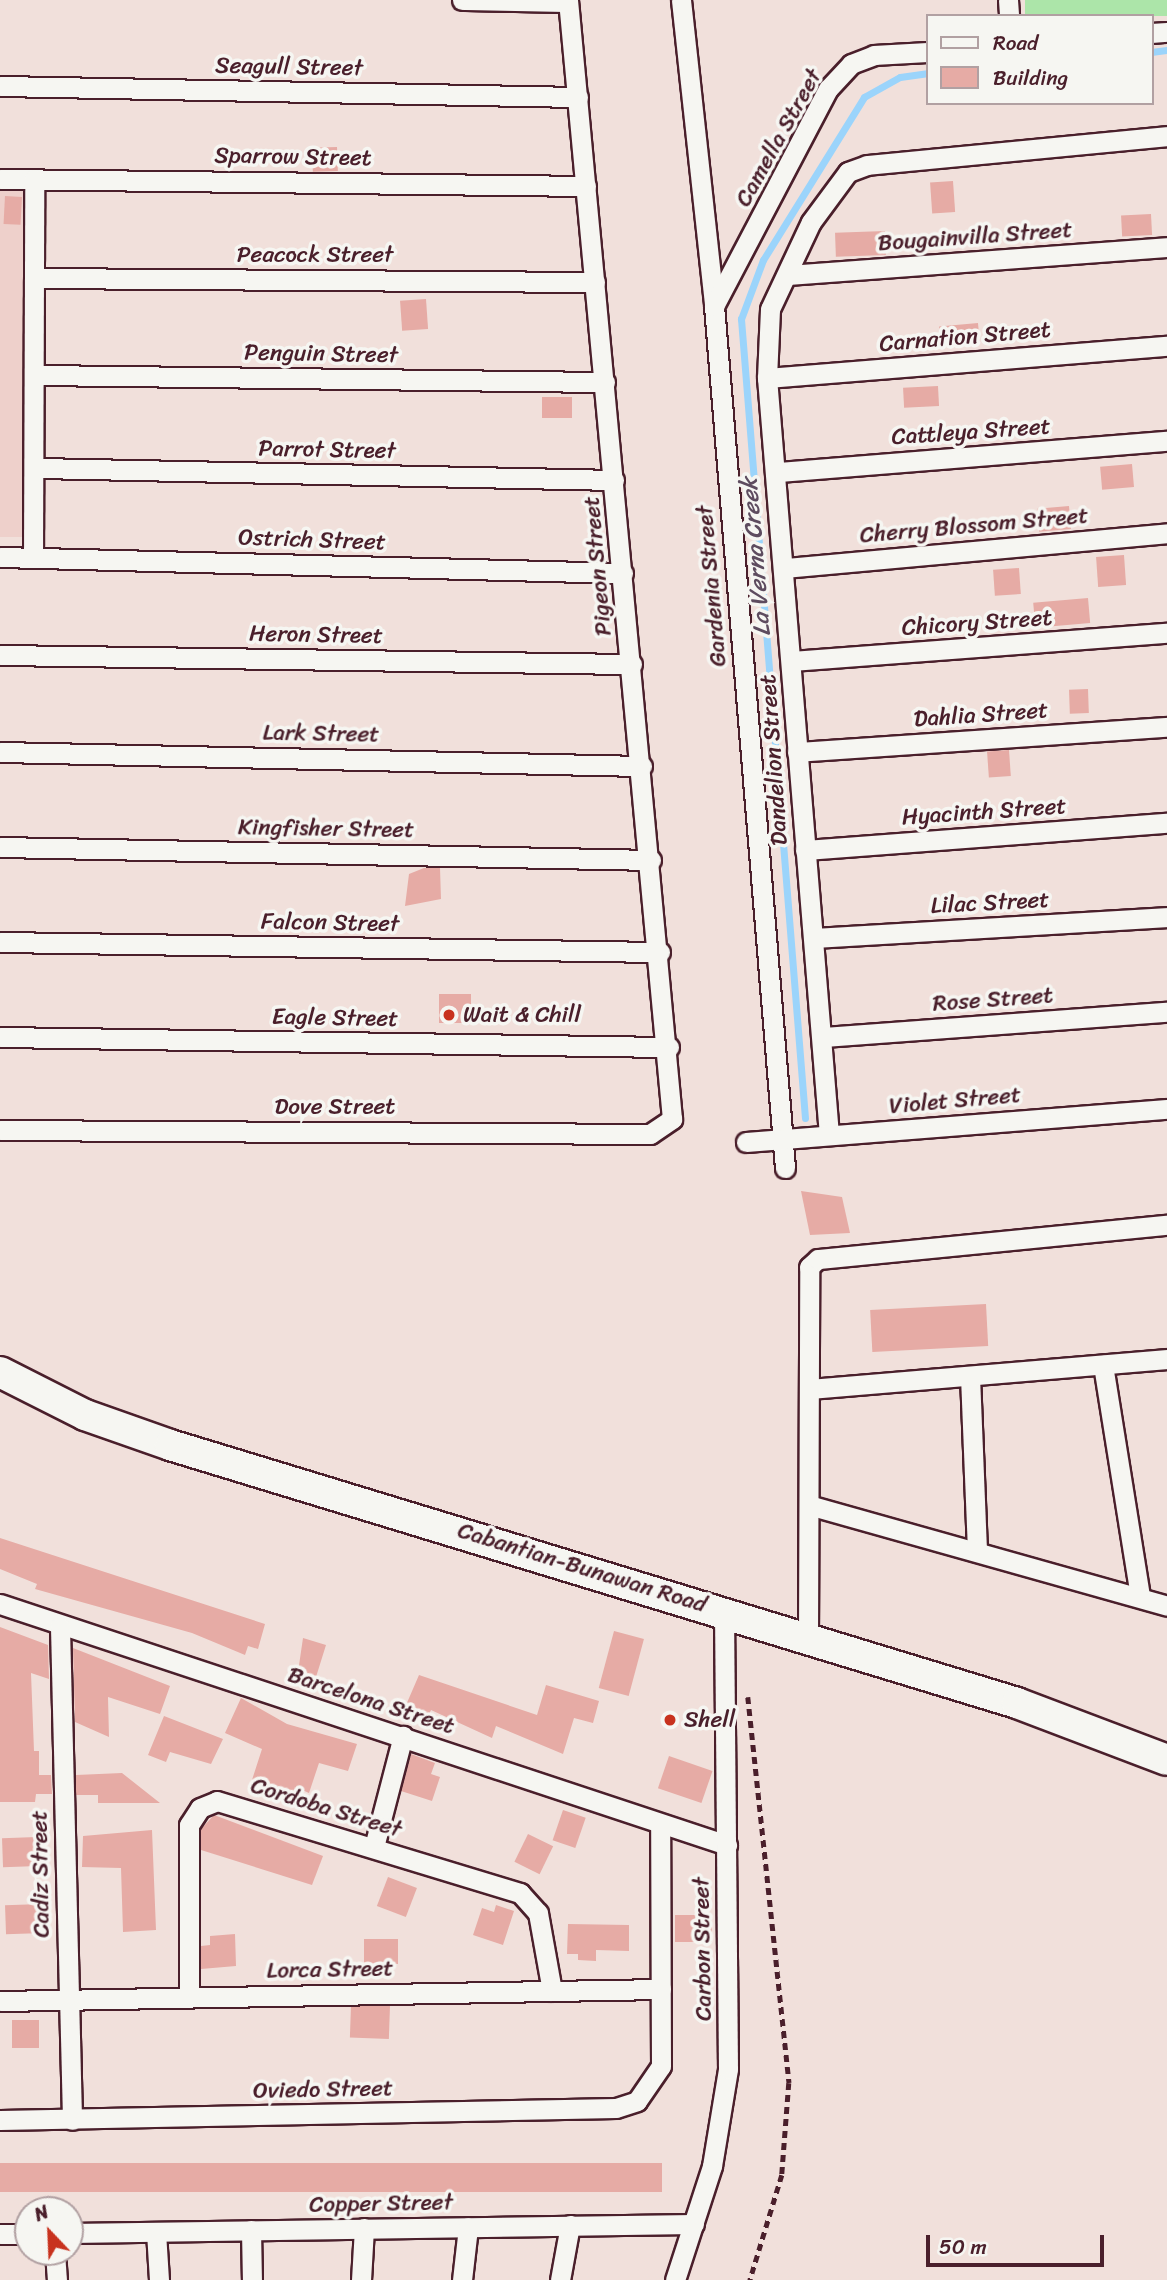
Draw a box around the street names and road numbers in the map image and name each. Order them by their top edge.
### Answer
street label: Seagull Street [215,52,363,82]
street label: Camella Street [730,64,828,212]
street label: Sparrow Street [214,142,372,172]
street label: Bougainvilla Street [877,216,1073,258]
street label: Peacock Street [237,241,393,269]
street label: Carnation Street [878,316,1052,358]
street label: Penguin Street [244,339,398,369]
street label: Cattleya Street [890,413,1052,451]
street label: Parrot Street [258,435,396,465]
street label: Pigeon Street [578,495,618,637]
street label: Cherry Blossom Street [858,502,1090,550]
street label: Gardenia Street [691,504,733,668]
street label: Ostrich Street [238,524,386,556]
street label: Chicory Street [901,604,1053,642]
street label: Heron Street [249,620,383,650]
street label: Dandelion Street [754,674,794,846]
street label: Dahlia Street [913,697,1049,733]
street label: Lark Street [262,719,380,749]
street label: Hyacinth Street [901,792,1067,832]
street label: Kingfisher Street [237,814,415,844]
street label: Lilac Street [930,886,1050,920]
street label: Falcon Street [260,908,400,938]
street label: Rose Street [932,982,1054,1018]
street label: Eagle Street [271,1003,399,1033]
street label: Violet Street [888,1081,1022,1121]
street label: Dove Street [275,1093,395,1121]
street label: Cabantian-Bunawan Road [454,1517,710,1619]
street label: Barcelona Street [284,1661,458,1741]
street label: Cordoba Street [247,1772,405,1844]
street label: Cadiz Street [26,1810,56,1938]
street label: Carbon Street [688,1876,718,2022]
street label: Lorca Street [266,1955,394,1985]
street label: Oviedo Street [253,2075,393,2105]
street label: Copper Street [309,2189,453,2219]

